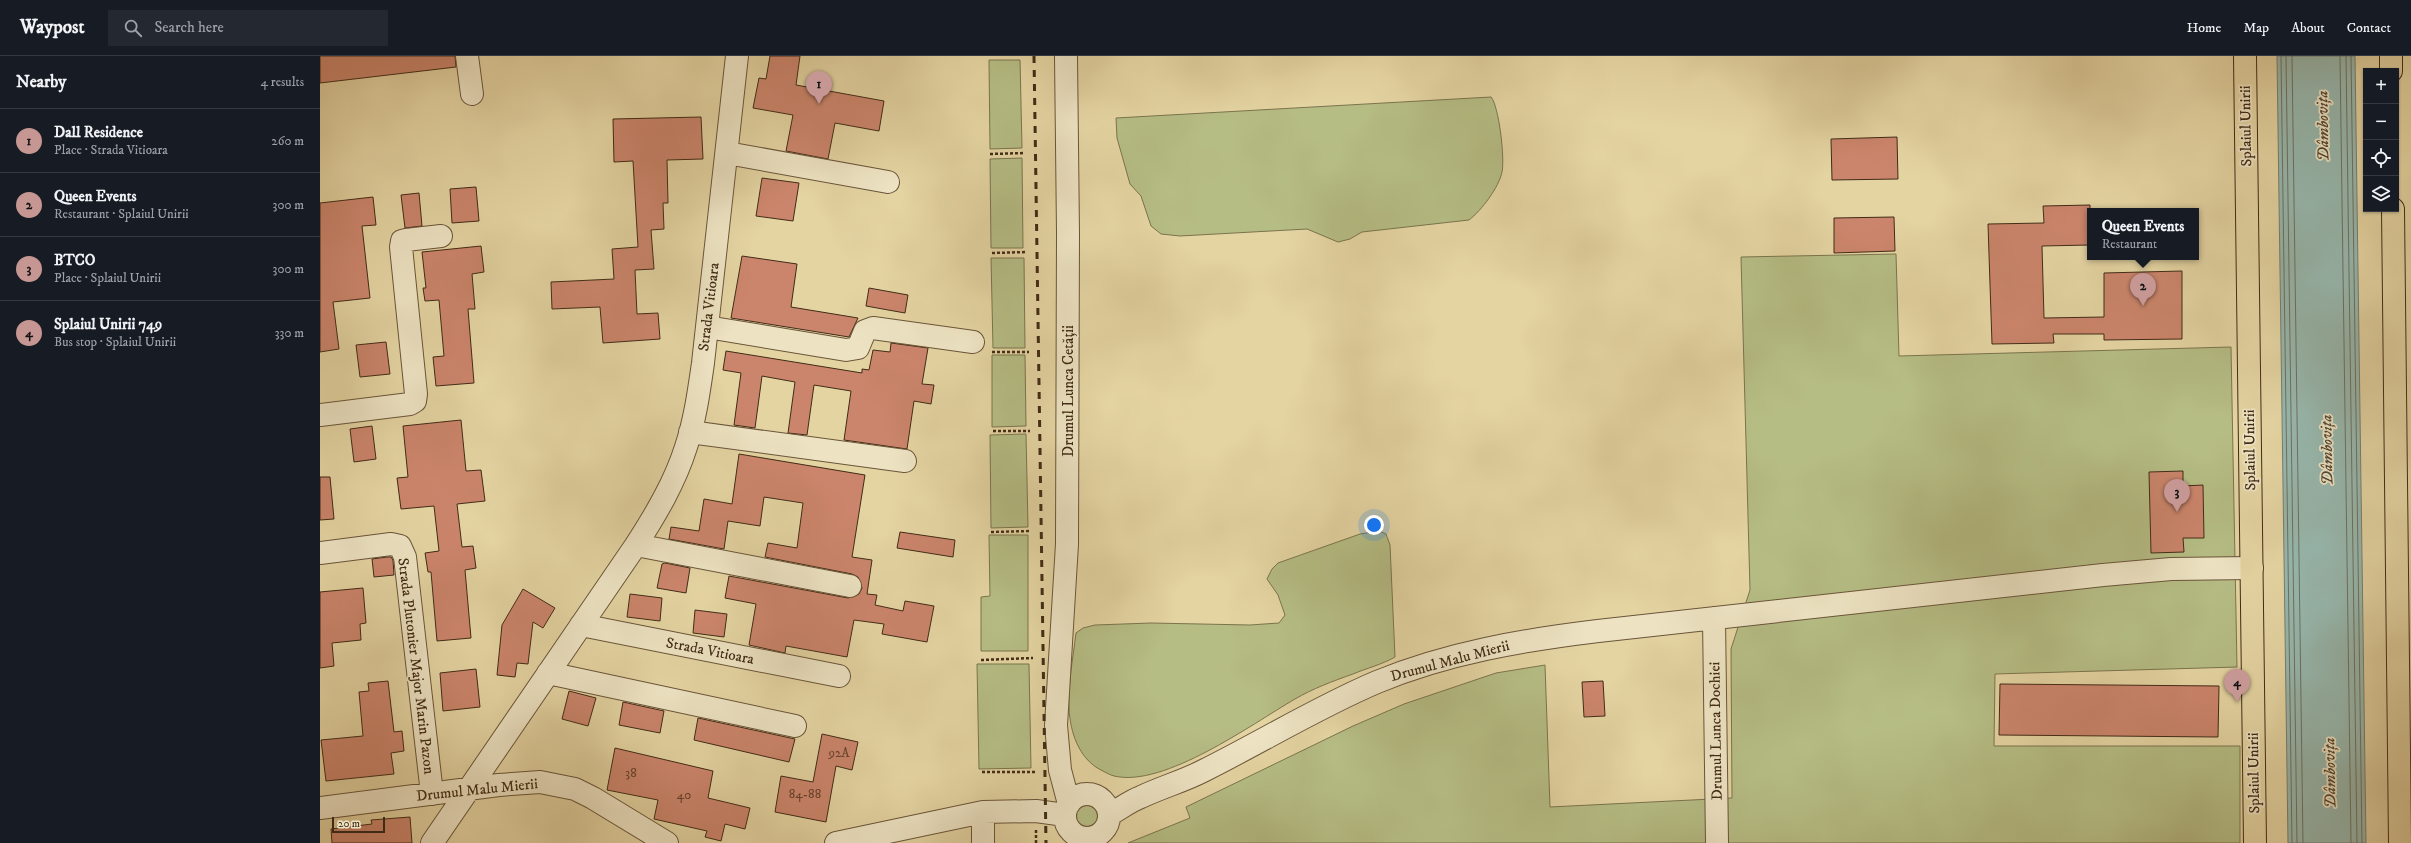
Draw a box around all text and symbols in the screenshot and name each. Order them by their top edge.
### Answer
search box [108,10,388,46]
text: Waypost [20,16,84,39]
icon: search [122,17,144,39]
text: Search here [154,18,224,37]
text: Home [2187,19,2221,37]
text: Map [2243,19,2269,37]
text: About [2291,19,2325,37]
text: Contact [2347,19,2391,37]
map controls [2363,68,2399,212]
button: + [2363,68,2399,104]
text: Nearby [16,71,66,93]
pin: 1 [806,71,832,104]
text: 4 results [261,74,304,90]
street label: Splaiul Unirii [2236,85,2256,167]
water label: Dâmbovița [2312,91,2334,161]
button: − [2363,104,2399,140]
text: Dall Residence [54,123,143,142]
text: 1 [27,133,31,149]
text: 260 m [271,133,304,149]
button: locate [2363,140,2399,176]
text: Place · Strada Vitioara [54,142,168,158]
button: layers [2363,176,2399,212]
text: Queen Events [54,187,137,206]
text: 2 [26,197,32,213]
text: 300 m [273,197,304,213]
text: Restaurant · Splaiul Unirii [54,206,189,222]
popup [2087,208,2199,260]
text: Queen Events [2102,217,2184,236]
text: Restaurant [2102,236,2157,252]
text: BTCO [54,251,95,270]
text: 3 [27,261,31,277]
text: 300 m [273,261,304,277]
street label: Strada Vitioara [694,261,724,352]
text: Place · Splaiul Unirii [54,270,161,286]
pin: 2 [2130,273,2156,306]
text: Splaiul Unirii 749 [54,315,162,334]
text: 4 [25,325,33,341]
text: 330 m [275,325,304,341]
street label: Drumul Lunca Cetății [1059,325,1078,457]
text: Bus stop · Splaiul Unirii [54,334,176,350]
street label: Splaiul Unirii [2240,409,2260,491]
water label: Dâmbovița [2316,415,2338,485]
pin: 3 [2164,479,2190,512]
your location [1364,515,1384,535]
street label: Strada Plutonier Major Marin Pazon [393,557,439,775]
street label: Strada Vitioara [664,633,756,669]
street label: Drumul Malu Mierii [1388,636,1512,686]
street label: Drumul Lunca Dochiei [1705,661,1727,801]
pin: 4 [2224,669,2250,702]
street label: Splaiul Unirii [2244,732,2264,814]
water label: Dâmbovița [2319,738,2341,808]
house number: 92A [827,745,850,761]
house number: 38 [625,765,637,781]
street label: Drumul Malu Mierii [415,774,539,806]
house number: 84-88 [789,786,821,802]
house number: 40 [677,787,691,803]
scale bar [332,815,385,834]
text: 20 m [338,817,360,831]

